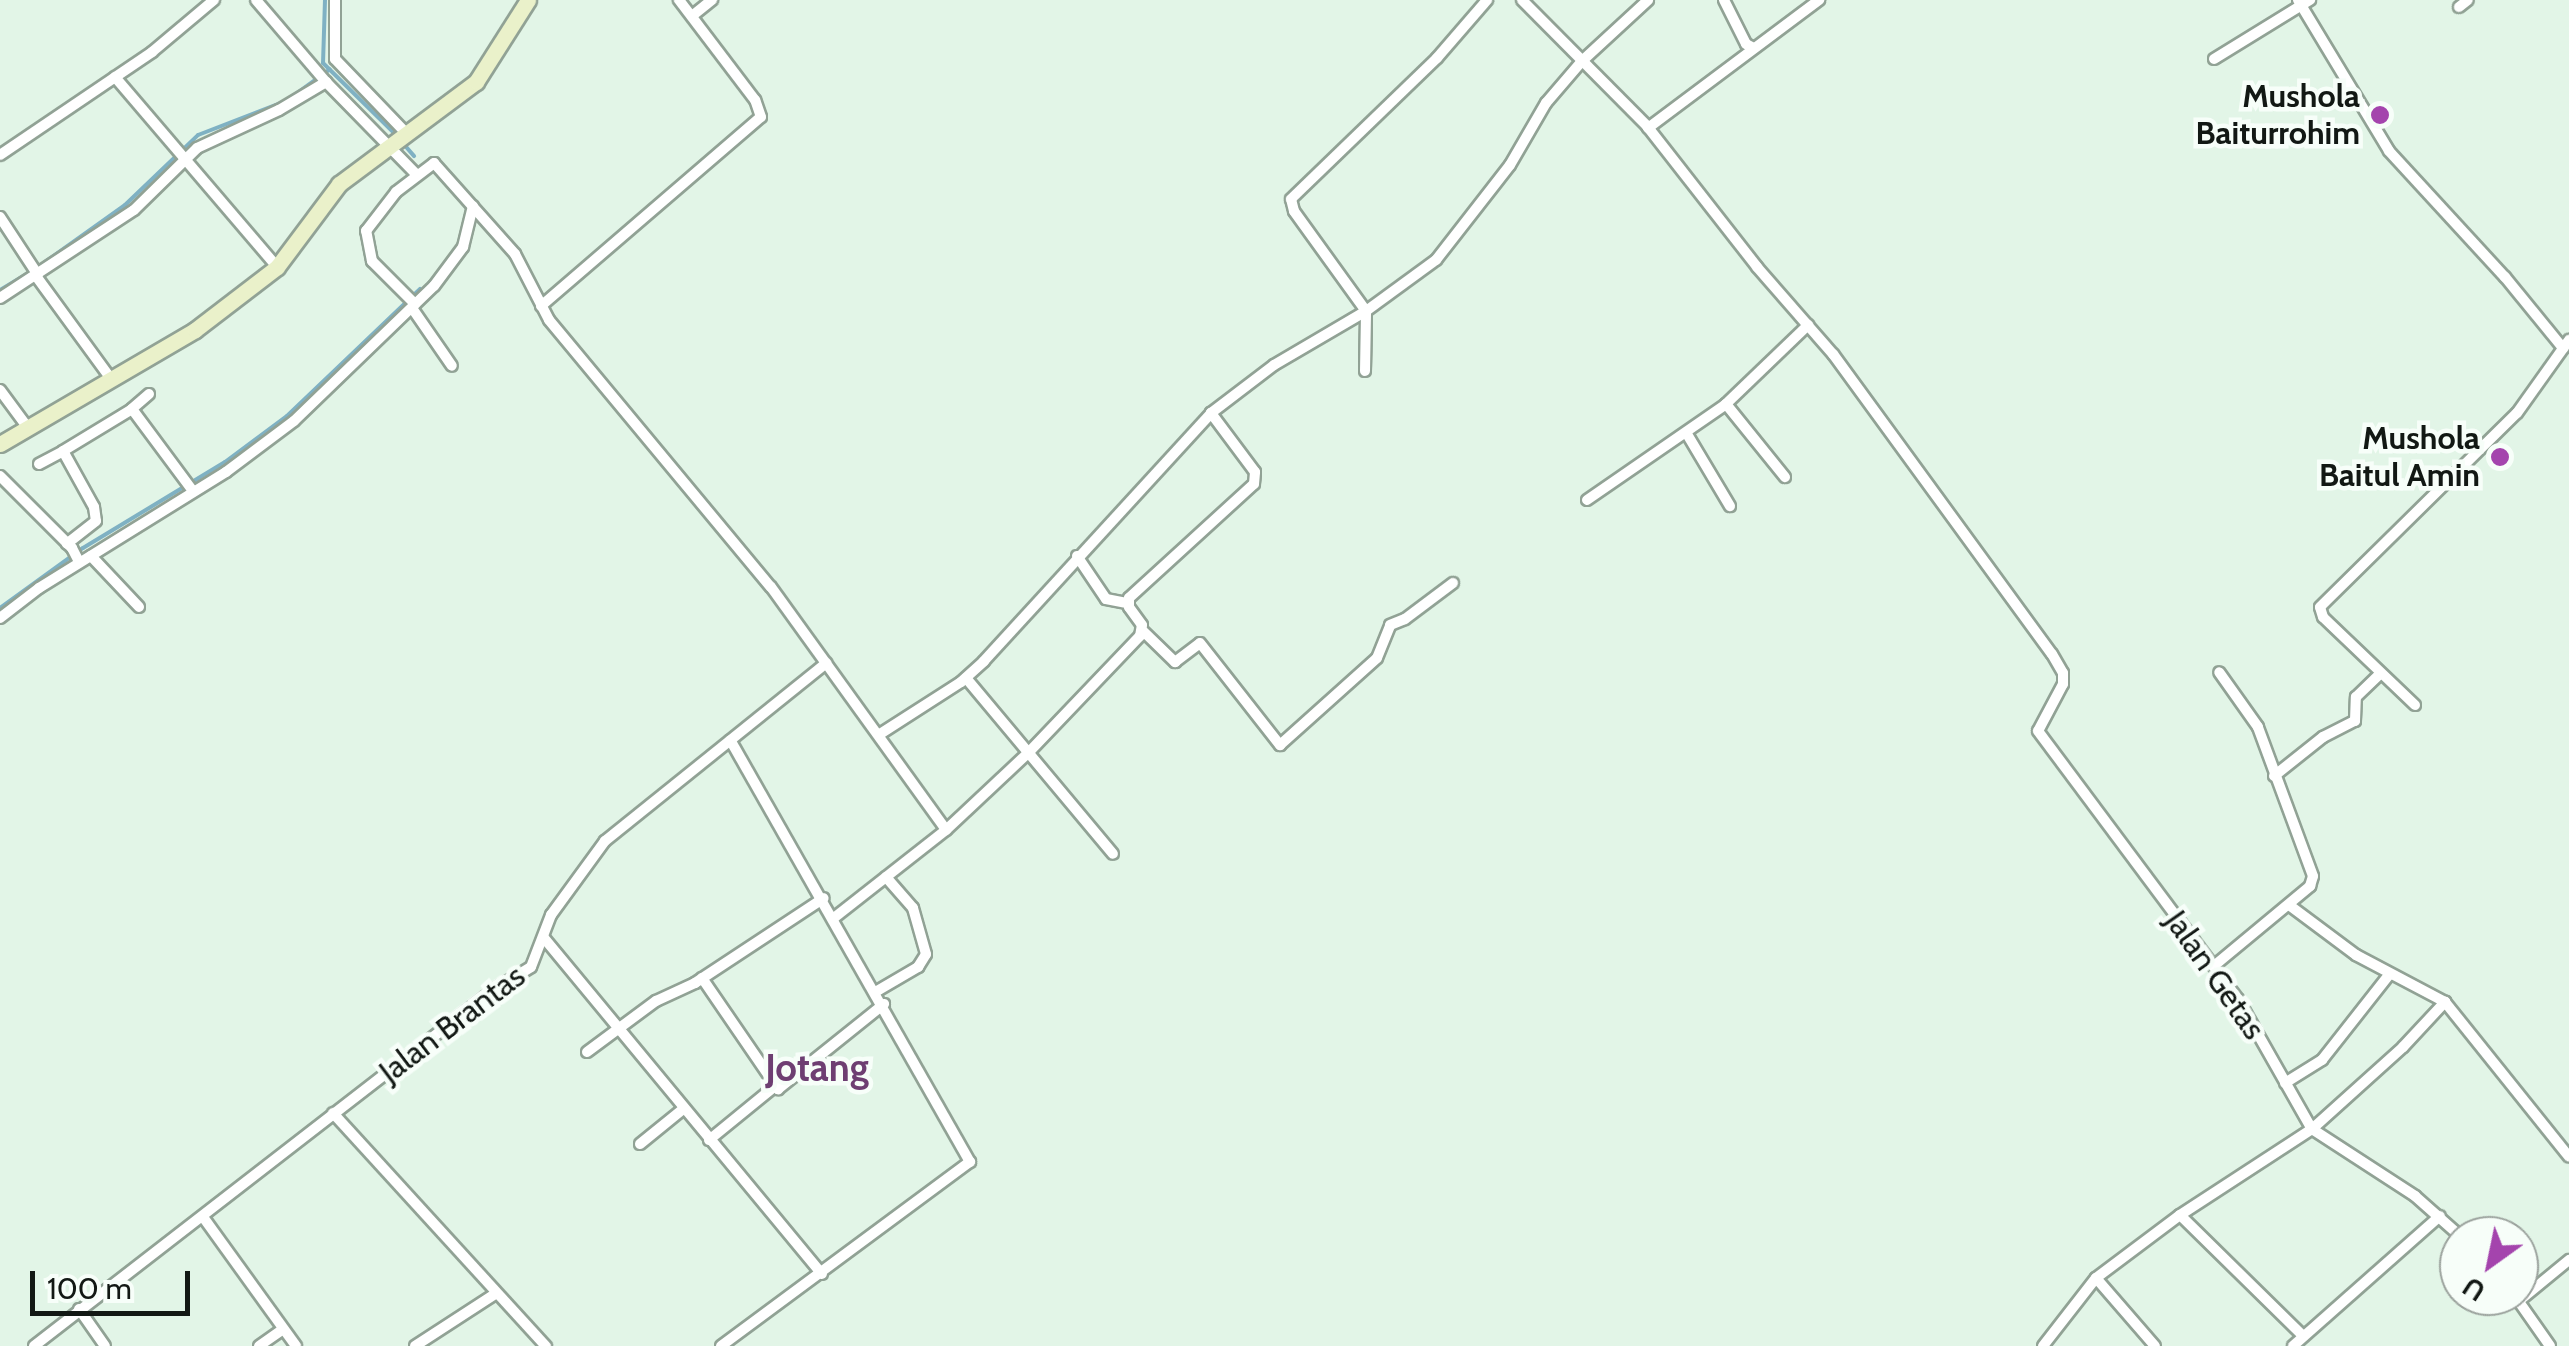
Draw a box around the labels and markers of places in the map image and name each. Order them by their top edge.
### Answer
place label: Mushola Baiturrohim [2195,78,2360,153]
marker: Mushola Baiturrohim [2369,104,2391,126]
place label: Mushola Baitul Amin [2319,420,2480,495]
marker: Mushola Baitul Amin [2489,446,2511,468]

